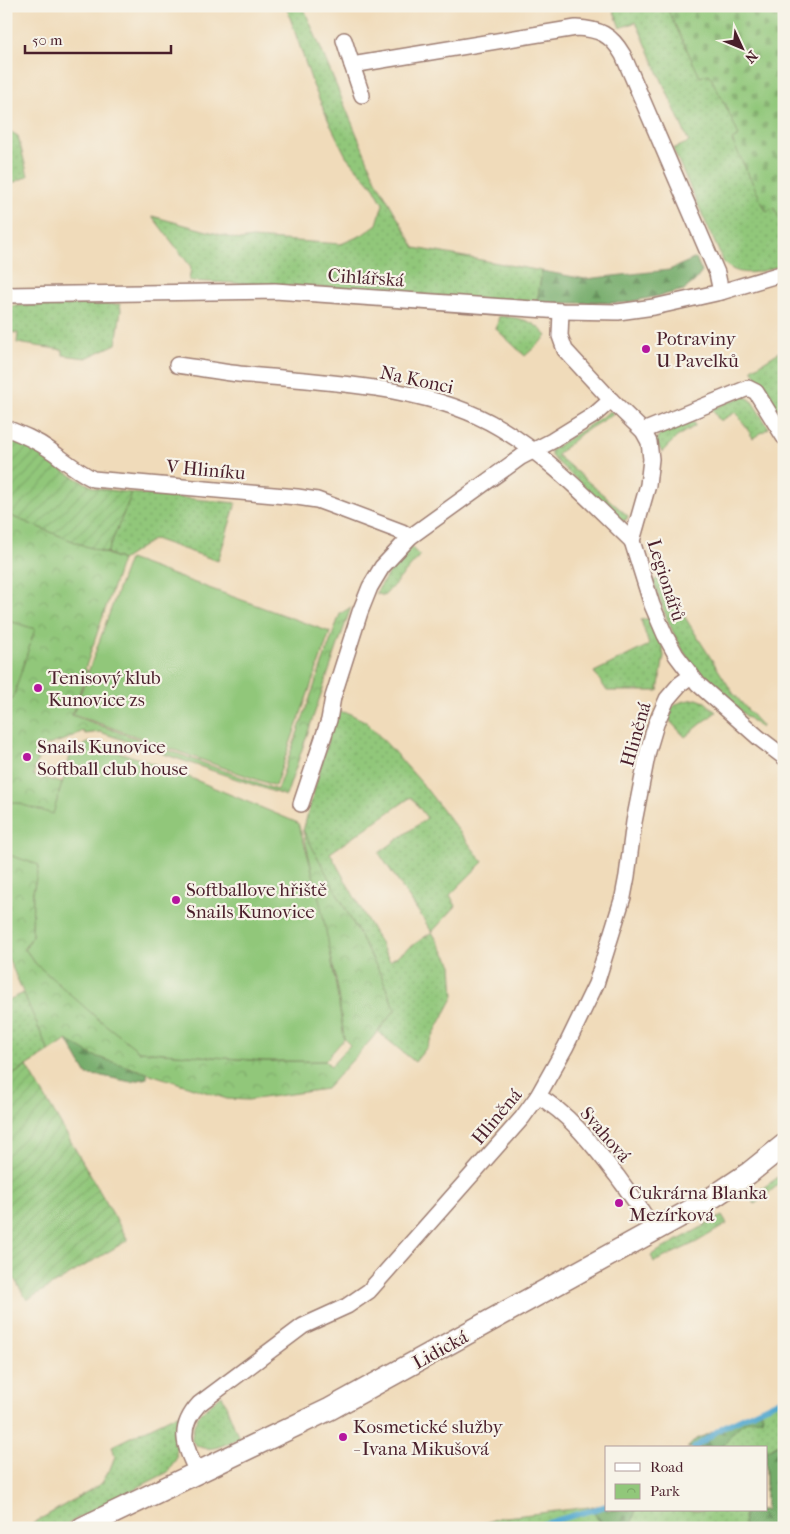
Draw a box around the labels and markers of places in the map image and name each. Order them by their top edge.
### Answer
place label: Potraviny U Pavelků [656,328,739,372]
marker: Potraviny U Pavelků [640,343,652,355]
place label: Tenisový klub Kunovice zs [48,667,161,711]
marker: Tenisový klub Kunovice zs [32,682,44,694]
place label: Snails Kunovice Softball club house [37,736,188,780]
marker: Snails Kunovice Softball club house [21,751,33,763]
place label: Softballove hřiště Snails Kunovice [186,879,327,923]
marker: Softballove hřiště Snails Kunovice [170,894,182,906]
place label: Cukrárna Blanka Mezírková [629,1182,767,1226]
marker: Cukrárna Blanka Mezírková [613,1197,625,1209]
place label: Kosmetické služby - Ivana Mikušová [353,1416,503,1460]
marker: Kosmetické služby - Ivana Mikušová [337,1431,349,1443]

